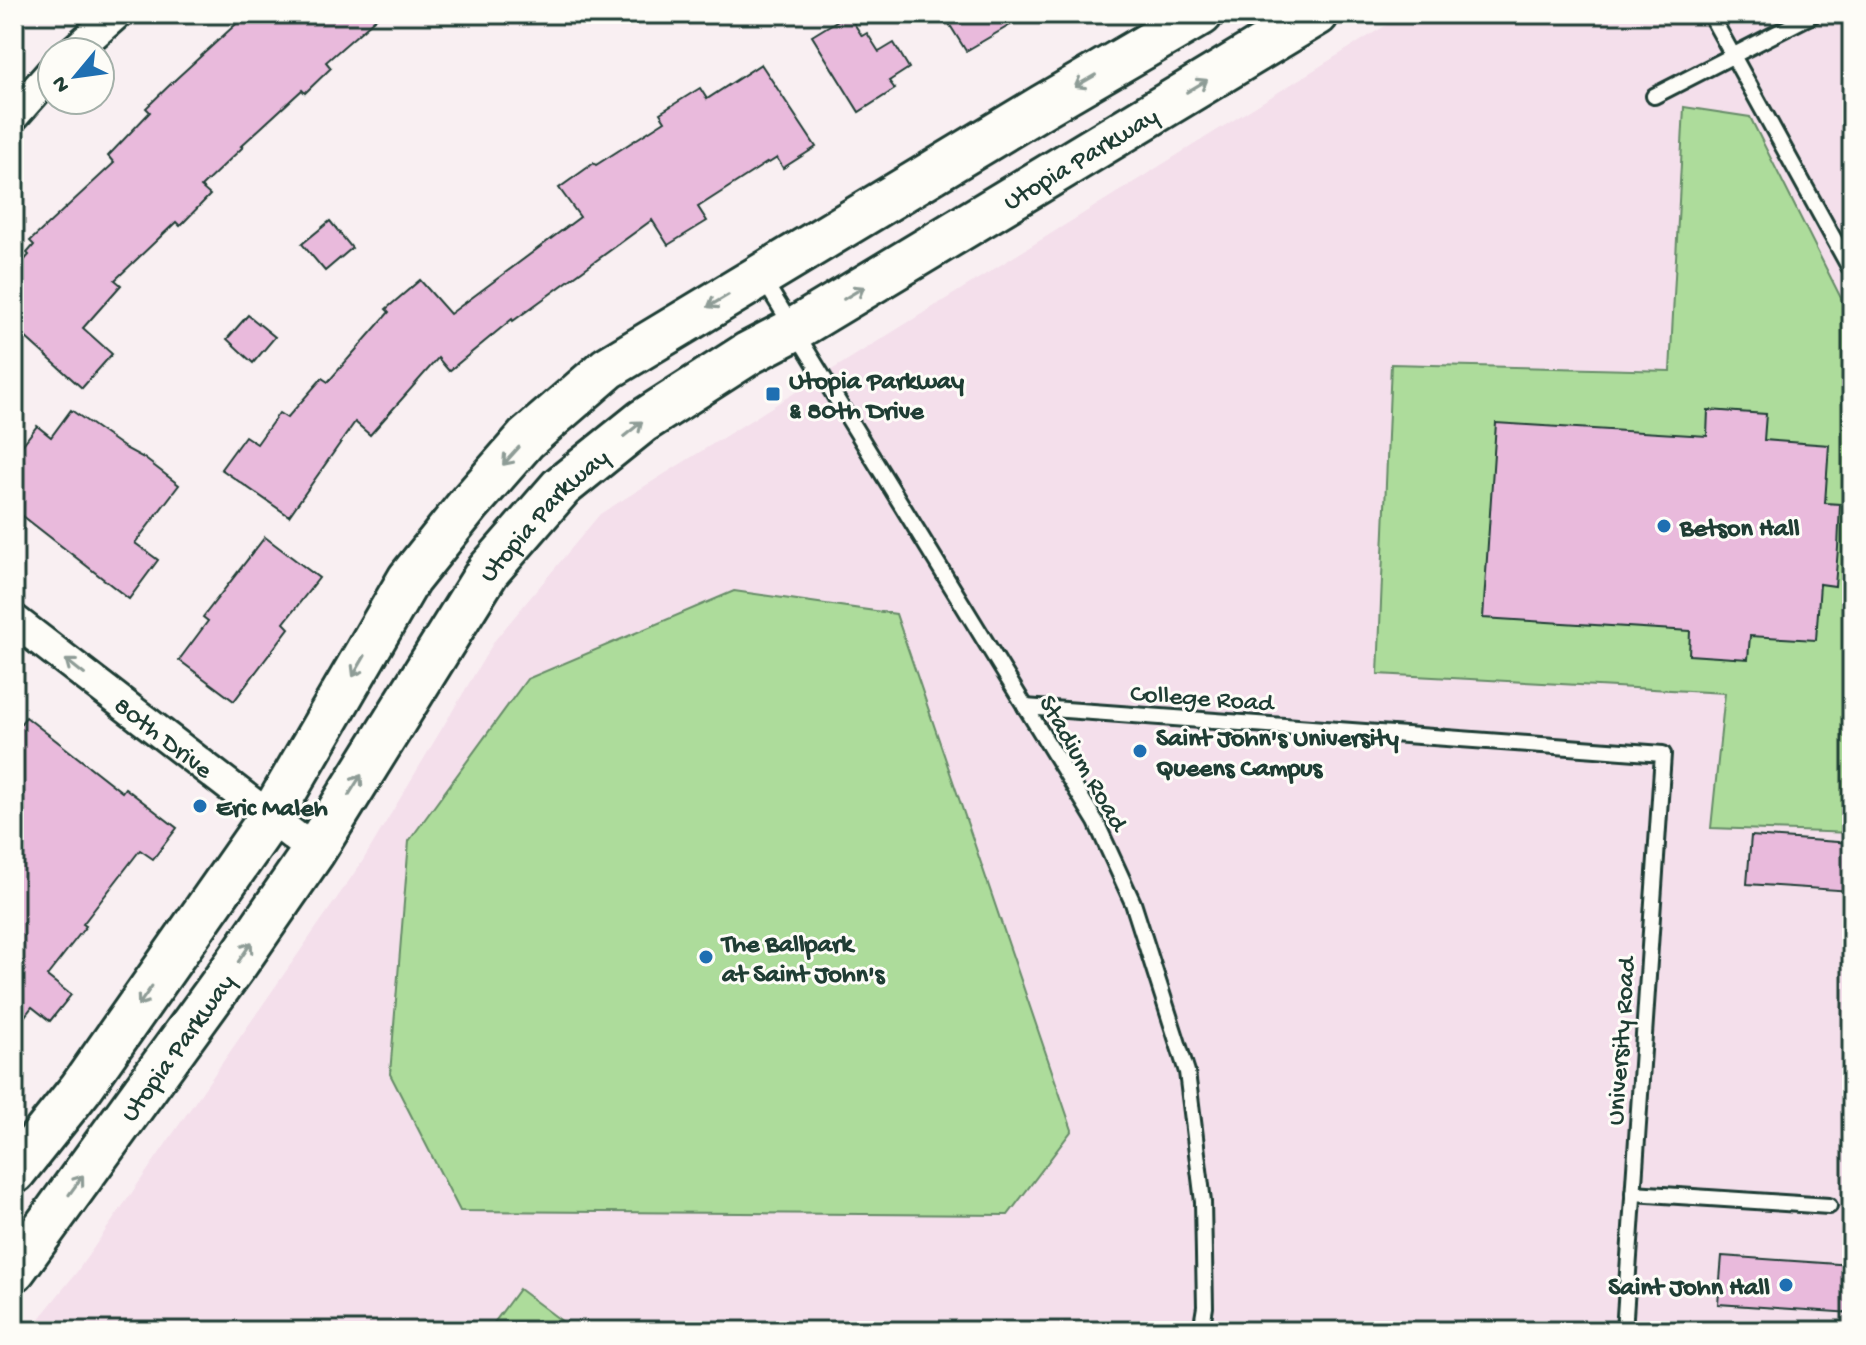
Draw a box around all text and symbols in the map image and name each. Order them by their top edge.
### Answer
north arrow [36,36,116,116]
text: N [47,71,77,96]
one-way arrow [1074,73,1097,89]
one-way arrow [1185,78,1208,94]
street label: Utopia Parkway [999,102,1165,219]
one-way arrow [842,285,865,301]
one-way arrow [707,294,730,310]
place label: Utopia Parkway & 80th Drive [789,368,964,429]
marker: Utopia Parkway & 80th Drive [764,385,782,403]
one-way arrow [622,420,643,438]
street label: Utopia Parkway [474,444,617,589]
one-way arrow [502,446,520,466]
place label: Betson Hall [1679,515,1800,546]
marker: Betson Hall [1655,517,1673,535]
one-way arrow [351,654,367,677]
one-way arrow [65,659,86,676]
street label: College Road [1129,680,1276,721]
street label: Stadium Road [1030,691,1133,839]
street label: 80th Drive [106,692,218,788]
place label: Saint John's University Queens Campus [1156,725,1399,786]
marker: Saint John's University Queens Campus [1131,742,1149,760]
one-way arrow [347,774,363,797]
place label: Eric Maleh [216,795,328,826]
marker: Eric Maleh [191,797,209,815]
place label: The Ballpark at Saint John's [720,931,886,992]
one-way arrow [237,941,253,963]
marker: The Ballpark at Saint John's [697,948,715,966]
street label: University Road [1602,954,1645,1127]
street label: Utopia Parkway [116,969,244,1129]
one-way arrow [137,985,153,1007]
one-way arrow [68,1175,85,1196]
place label: Saint John Hall [1608,1274,1770,1305]
marker: Saint John Hall [1777,1276,1795,1294]

